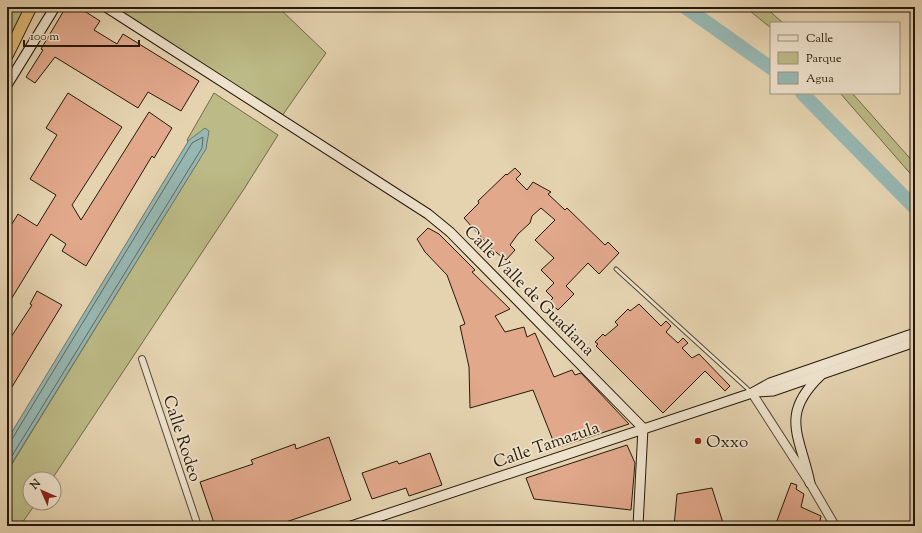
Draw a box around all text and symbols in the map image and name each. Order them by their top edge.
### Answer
scale bar [24,22,139,48]
legend [770,22,900,94]
text: 100 m [30,28,59,46]
text: Calle [806,30,834,48]
text: Parque [806,50,842,68]
text: Agua [806,70,834,88]
street label: Calle Valle de Guadiana [458,221,599,362]
street label: Calle Rodeo [156,392,206,485]
street label: Calle Tamazula [490,416,603,475]
place label: Oxxo [706,431,748,455]
marker: Oxxo [693,436,703,446]
north arrow [22,471,62,511]
text: N [26,476,45,494]

